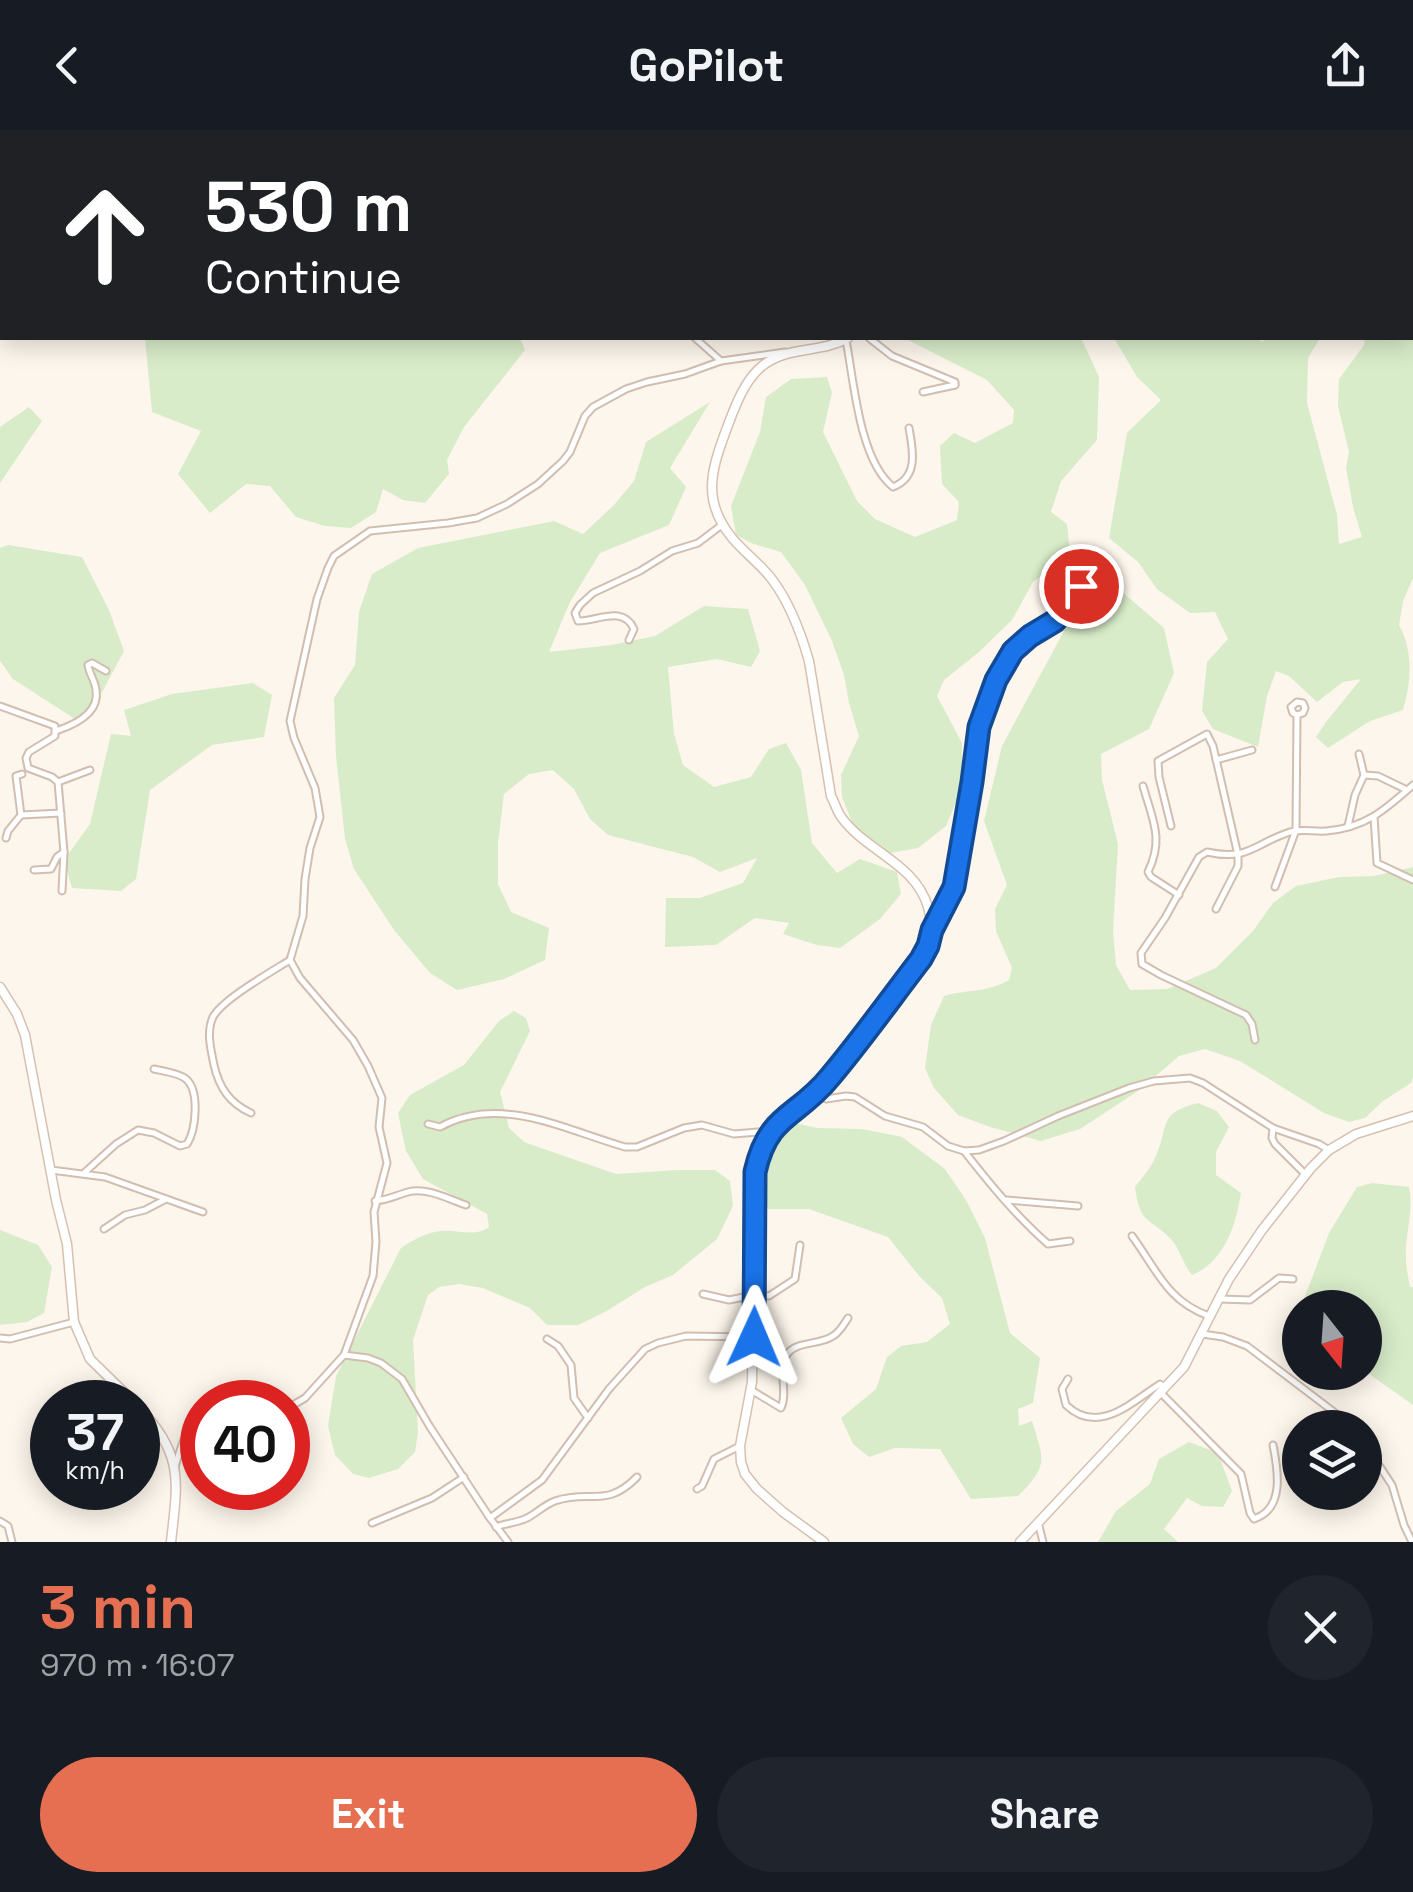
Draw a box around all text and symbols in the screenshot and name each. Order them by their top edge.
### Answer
text: GoPilot [629,37,784,94]
icon: back [40,38,95,93]
icon: share [1318,38,1373,93]
text: 530 m [205,162,412,251]
icon: ahead [40,170,170,300]
text: Continue [205,249,402,306]
pin [1039,544,1124,629]
icon: arrive [1054,559,1109,614]
position arrow [702,1285,806,1389]
north arrow [1282,1290,1382,1390]
map controls [1282,1290,1382,1510]
speed limit sign: 40 [180,1380,310,1510]
text: 37 [66,1401,124,1465]
button: layers [1282,1410,1382,1510]
text: km/h [65,1454,125,1486]
text: 3 min [40,1569,196,1646]
button: close [1268,1575,1373,1680]
text: 970 m · 16:07 [40,1645,235,1685]
button: Exit [40,1757,697,1872]
button: Share [717,1757,1373,1872]

